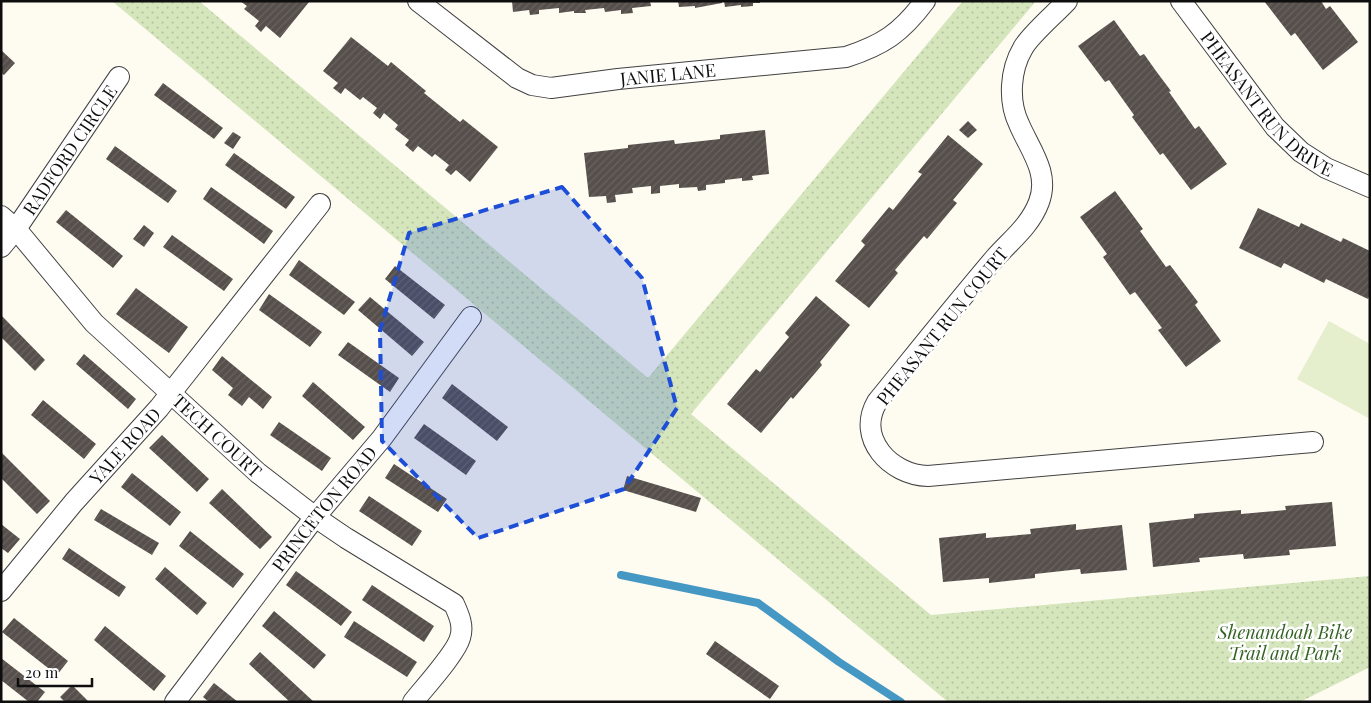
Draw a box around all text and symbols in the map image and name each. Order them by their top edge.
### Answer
street label: PHEASANT RUN DRIVE [1196,26,1337,182]
street label: JANIE LANE [618,58,717,91]
street label: RADFORD CIRCLE [17,80,122,220]
street label: PHEASANT RUN COURT [871,242,1013,410]
street label: TECH COURT [167,389,267,483]
street label: YALE ROAD [83,402,166,490]
street label: PRINCETON ROAD [266,441,382,576]
park label: Shenandoah Bike Trail and Park [1217,620,1352,665]
scale bar [18,656,91,688]
text: 20 m [25,662,59,682]

